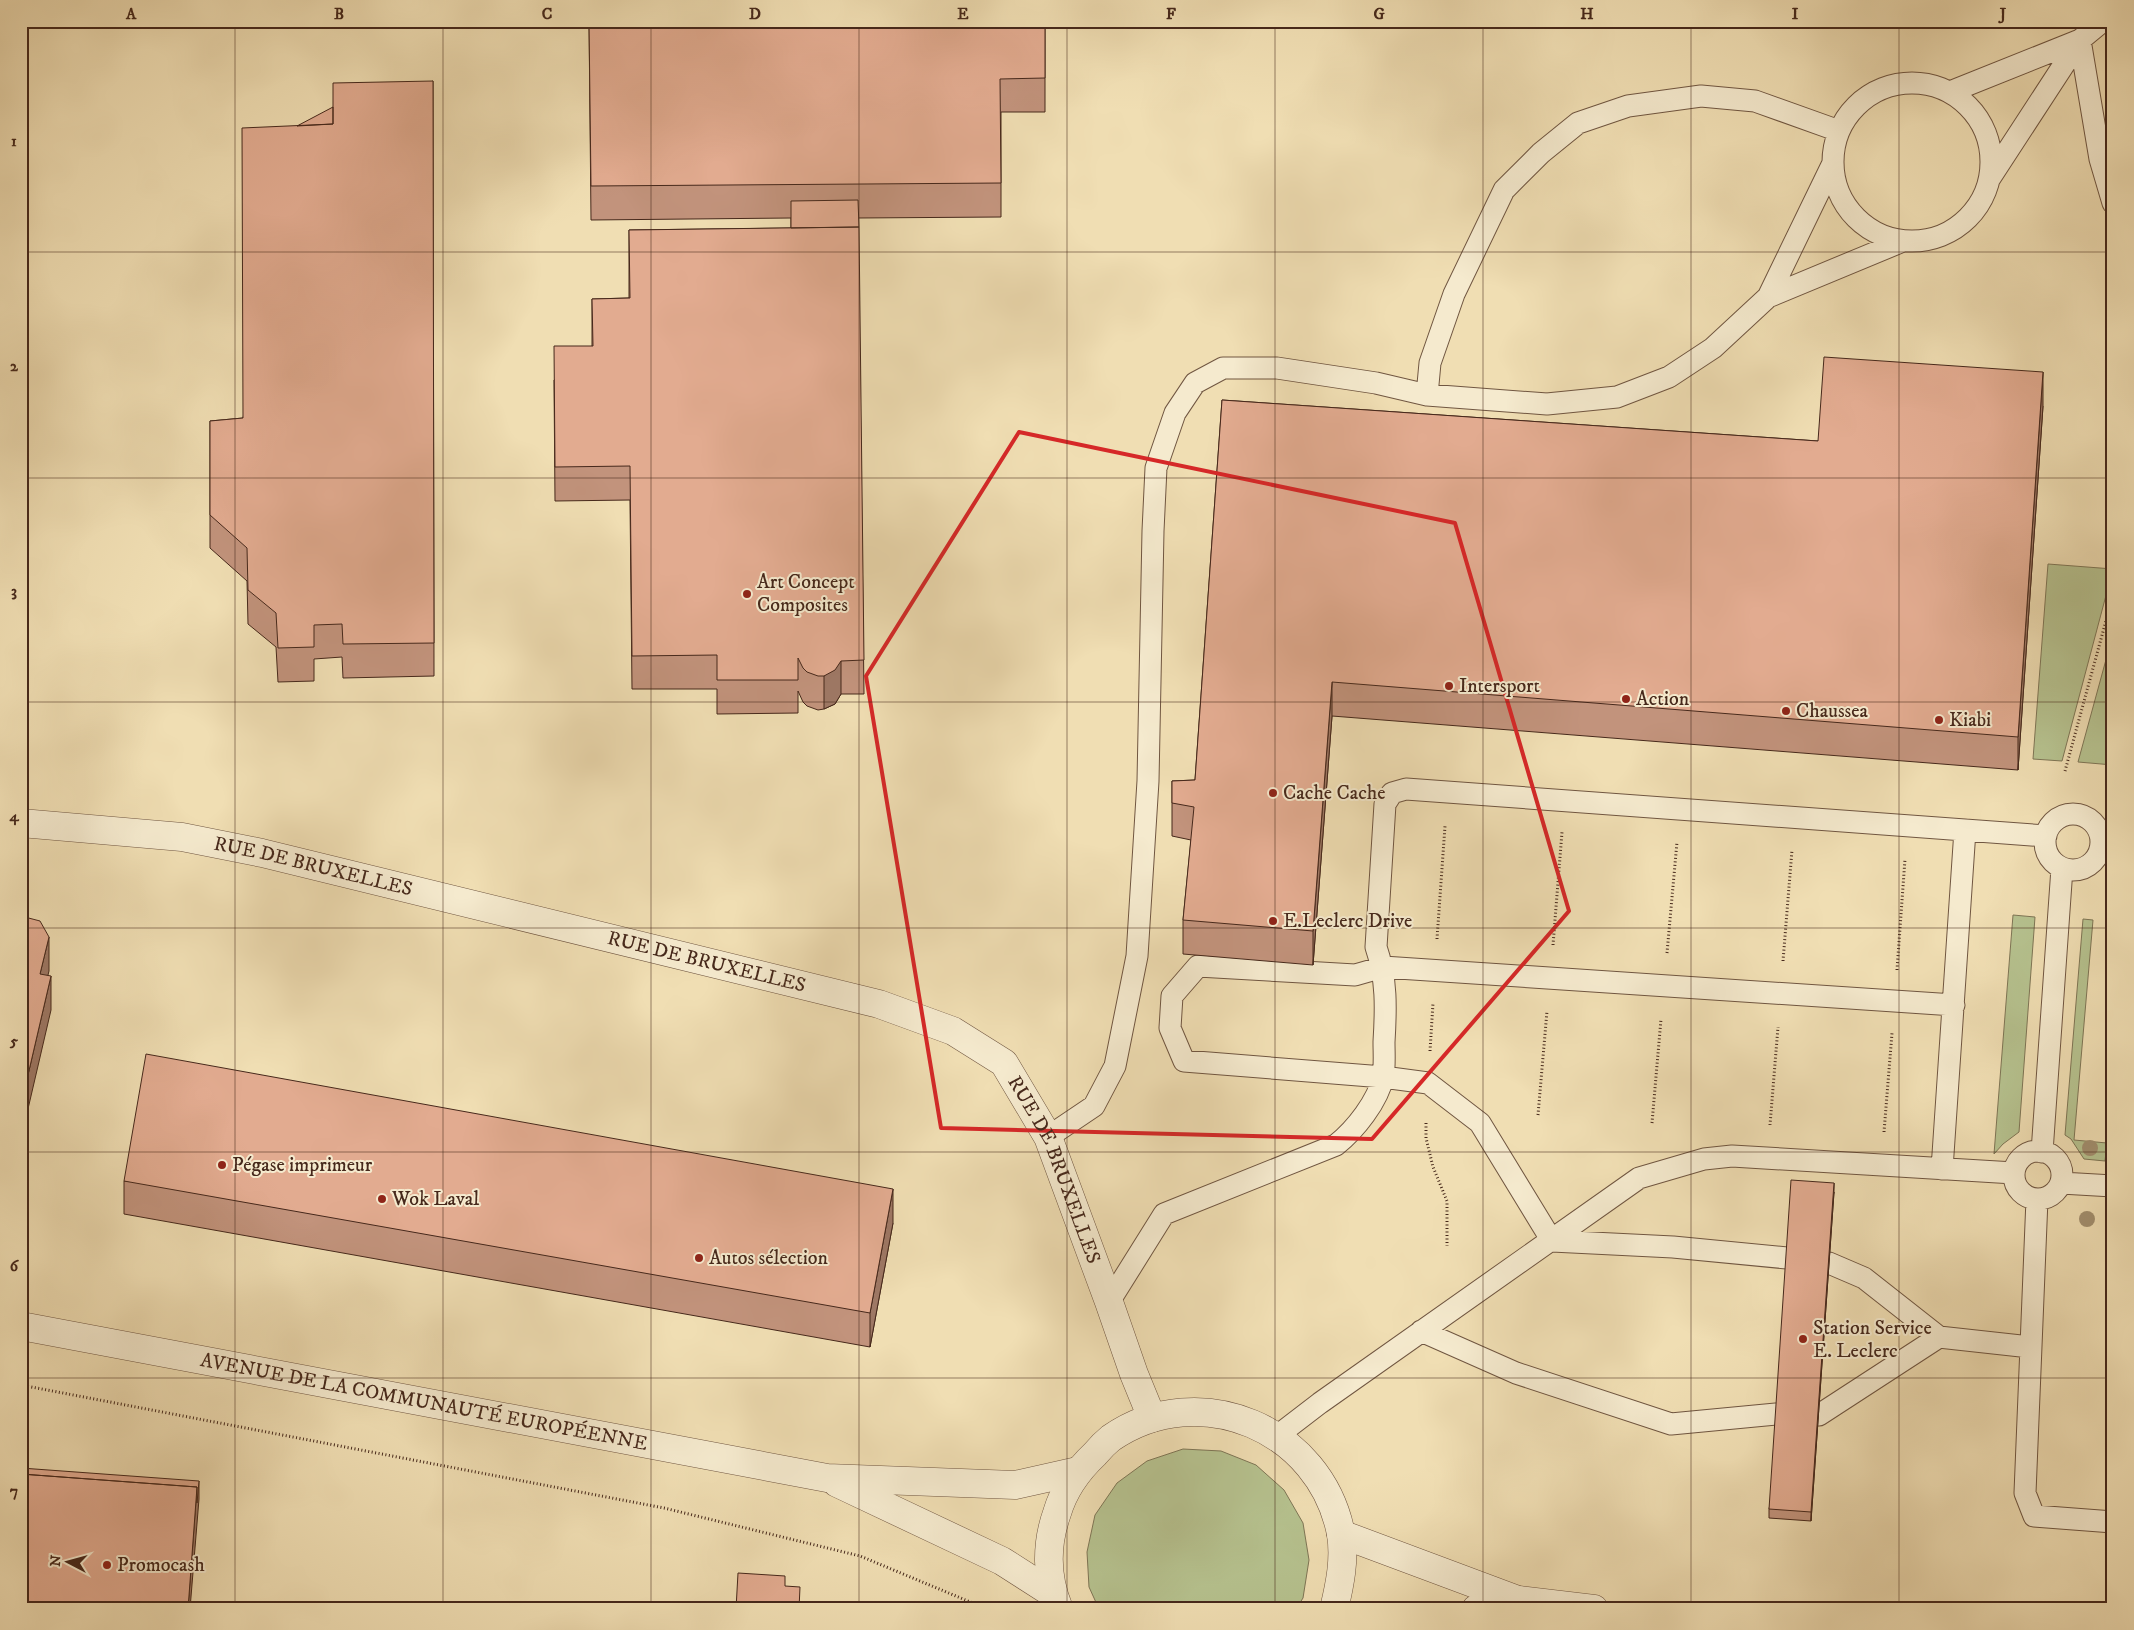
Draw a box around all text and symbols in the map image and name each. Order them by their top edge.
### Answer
text: A [125,4,137,24]
text: B [334,4,344,24]
text: C [542,4,552,24]
text: D [749,4,761,24]
text: E [957,4,969,24]
text: F [1166,4,1176,24]
text: G [1373,4,1385,24]
text: H [1580,4,1594,24]
text: I [1792,4,1799,24]
text: J [1998,4,2007,24]
text: 1 [11,131,17,151]
text: 2 [10,356,19,376]
place label: Art Concept Composites [757,570,855,618]
text: 3 [11,581,17,601]
marker: Art Concept Composites [741,588,753,600]
place label: Intersport [1459,674,1540,699]
marker: Intersport [1443,680,1455,692]
place label: Action [1636,687,1690,712]
marker: Action [1620,693,1632,705]
place label: Chaussea [1796,699,1869,724]
marker: Chaussea [1780,705,1792,717]
place label: Kiabi [1949,708,1991,733]
marker: Kiabi [1933,714,1945,726]
place label: Cache Cache [1283,781,1386,806]
marker: Cache Cache [1267,787,1279,799]
text: 4 [8,806,19,826]
street label: RUE DE BRUXELLES [212,831,415,902]
place label: E.Leclerc Drive [1283,909,1412,934]
marker: E.Leclerc Drive [1267,915,1279,927]
street label: RUE DE BRUXELLES [605,926,808,998]
text: 5 [9,1031,18,1051]
street label: RUE DE BRUXELLES [1002,1071,1106,1267]
place label: Pégase imprimeur [232,1153,373,1178]
marker: Pégase imprimeur [216,1159,228,1171]
place label: Wok Laval [391,1187,479,1212]
marker: Wok Laval [376,1193,388,1205]
place label: Autos sélection [709,1246,829,1271]
marker: Autos sélection [693,1252,705,1264]
text: 6 [10,1256,20,1276]
place label: Station Service E. Leclerc [1813,1316,1932,1364]
marker: Station Service E. Leclerc [1797,1333,1809,1345]
street label: AVENUE DE LA COMMUNAUTÉ EUROPÉENNE [198,1348,650,1456]
text: 7 [10,1481,18,1501]
north arrow [42,1538,92,1588]
place label: Promocash [117,1553,205,1578]
text: N [47,1554,66,1567]
marker: Promocash [101,1559,113,1571]

